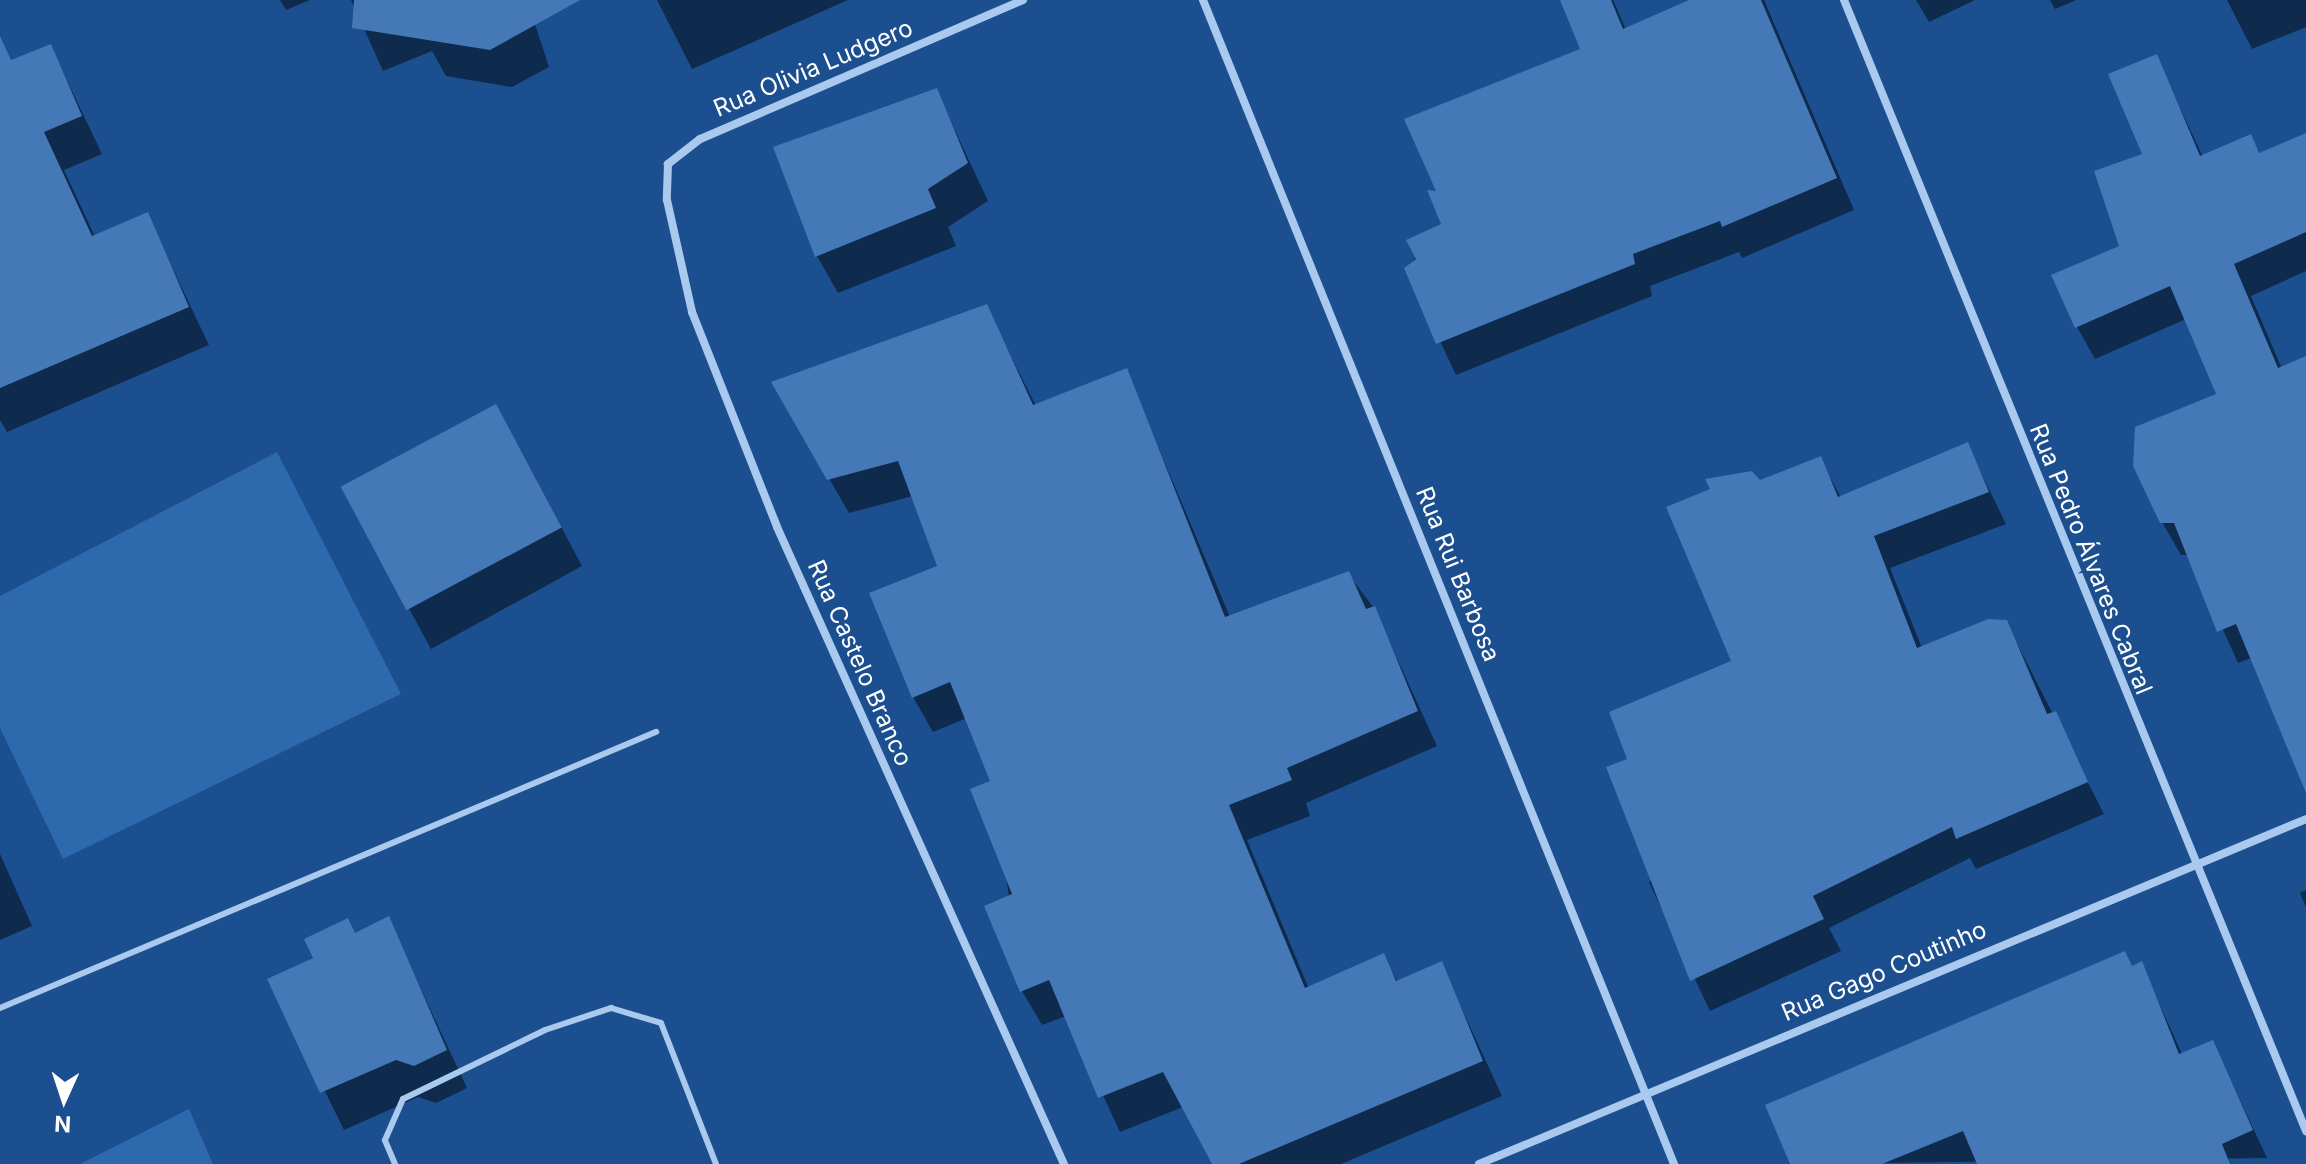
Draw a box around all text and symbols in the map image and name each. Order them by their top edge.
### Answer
street label: Rua Olivia Ludgero [709,13,917,123]
street label: Rua Pedro Álvares Cabral [2024,420,2158,698]
street label: Rua Rui Barbosa [1410,482,1506,666]
street label: Rua Castelo Branco [802,555,918,771]
street label: Rua Gago Coutinho [1777,915,1991,1027]
north arrow [24,1060,104,1140]
text: N [54,1111,72,1137]

